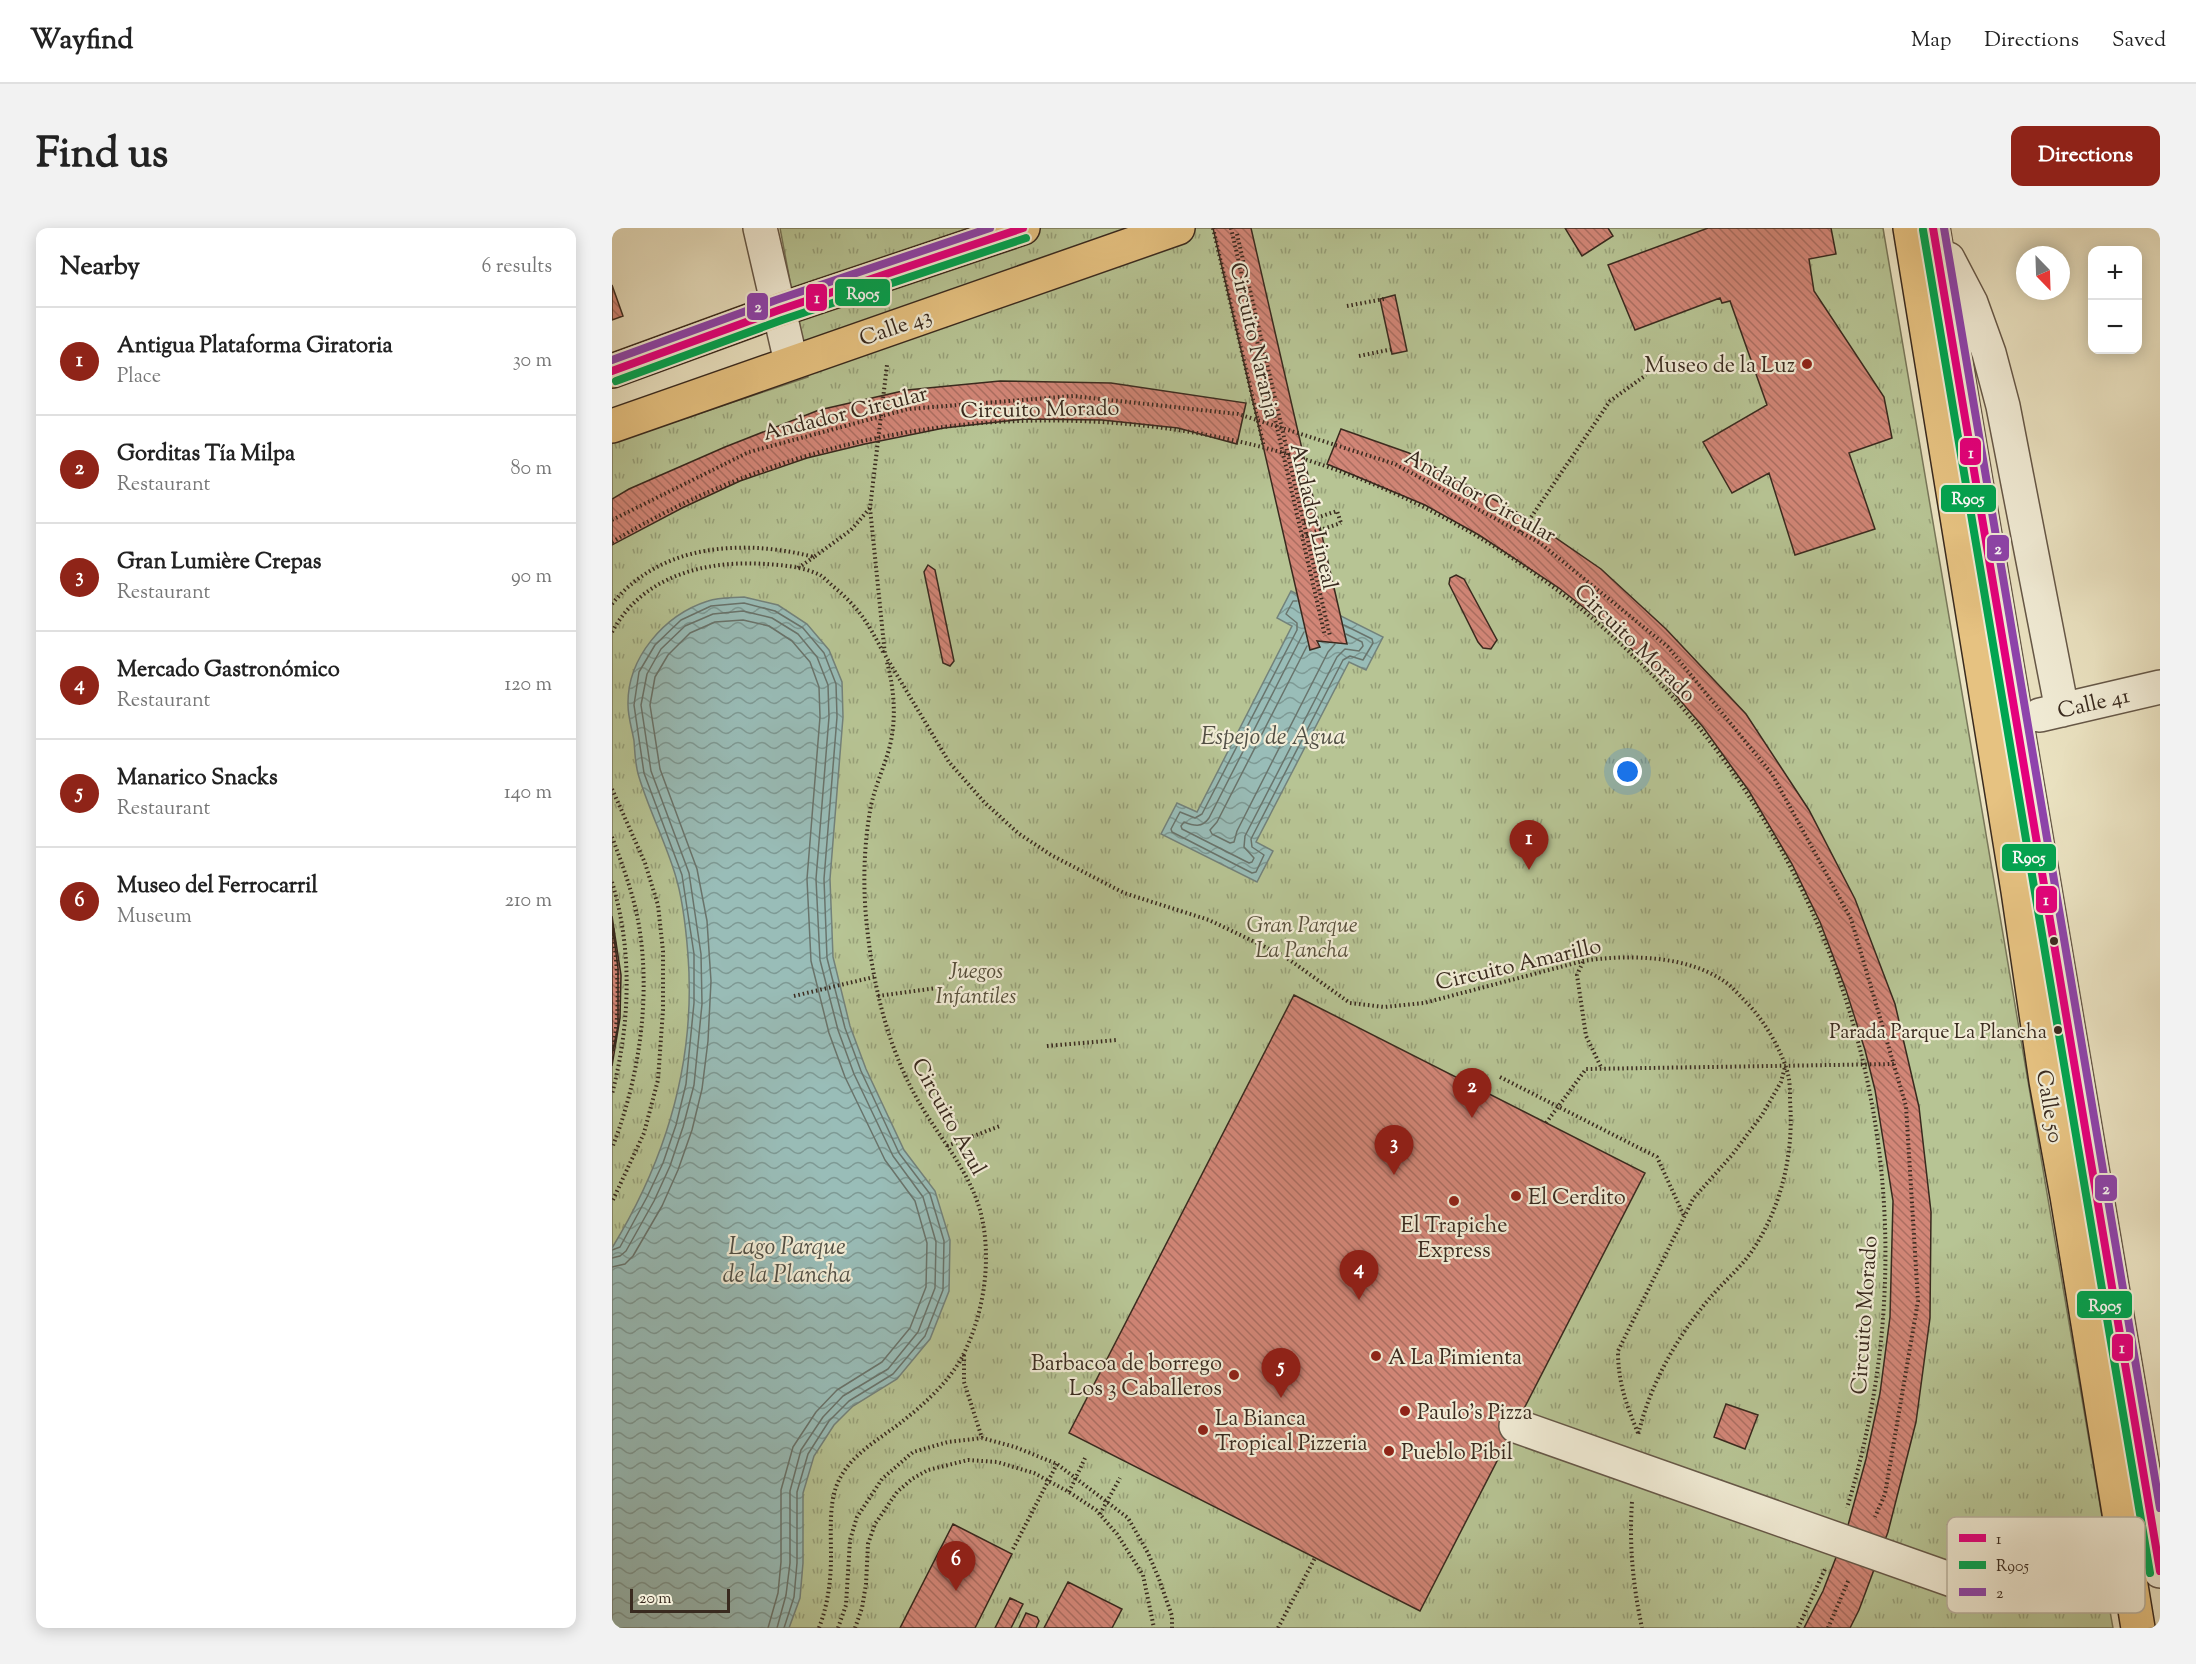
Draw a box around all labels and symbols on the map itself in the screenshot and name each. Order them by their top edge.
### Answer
north arrow [2016,246,2070,300]
street label: Circuito Naranja [1220,259,1287,422]
line badge: R905 [834,278,891,307]
line badge: 1 [805,283,828,312]
text: R905 [847,284,880,307]
text: 1 [814,288,820,311]
line badge: 2 [746,292,769,321]
text: 2 [754,297,762,320]
street label: Calle 43 [856,302,936,356]
place label: Museo de la Luz [1644,351,1795,383]
marker: Museo de la Luz [1800,357,1814,371]
street label: Andador Circular [760,379,931,451]
street label: Circuito Morado [960,394,1120,428]
line badge: 1 [1959,437,1982,466]
street label: Andador Lineal [1280,441,1344,593]
street label: Andador Circular [1398,443,1561,553]
text: 1 [1968,443,1974,466]
line badge: R905 [1940,484,1997,513]
text: R905 [1952,489,1985,512]
line badge: 2 [1986,534,2010,562]
text: 2 [1994,539,2002,562]
street label: Circuito Morado [1566,577,1702,711]
street label: Calle 41 [2054,681,2133,729]
water label: Espejo de Agua [1200,721,1346,755]
your location [1613,757,1642,786]
pin: 1 [1510,820,1548,870]
line badge: R905 [2001,843,2057,872]
text: R905 [2013,848,2046,871]
line badge: 1 [2035,885,2058,914]
text: 1 [2043,890,2049,913]
park label: Gran Parque La Pancha [1246,911,1358,968]
street label: Circuito Amarillo [1433,931,1605,1001]
unlabelled marker [2048,935,2060,947]
park label: Juegos Infantiles [936,957,1016,1014]
place label: Parada Parque La Plancha [1829,1019,2047,1048]
marker: Parada Parque La Plancha [2052,1024,2064,1036]
street label: Circuito Azul [902,1053,993,1182]
street label: Calle 50 [2026,1067,2070,1146]
pin: 2 [1452,1068,1492,1118]
pin: 3 [1374,1126,1414,1175]
line badge: 2 [2094,1174,2118,1202]
text: 2 [2102,1179,2110,1202]
place label: El Cerdito [1528,1183,1626,1215]
marker: El Cerdito [1509,1189,1523,1203]
marker: El Trapiche Express [1447,1194,1461,1208]
place label: El Trapiche Express [1401,1211,1507,1268]
water label: Lago Parque de la Plancha [723,1231,851,1293]
street label: Circuito Morado [1844,1235,1888,1396]
pin: 4 [1340,1250,1378,1300]
line badge: R905 [2076,1290,2133,1319]
text: R905 [2089,1296,2122,1319]
line badge: 1 [2111,1333,2134,1362]
text: 1 [2119,1338,2125,1361]
place label: A La Pimienta [1388,1343,1522,1375]
pin: 5 [1262,1348,1300,1398]
place label: Barbacoa de borrego Los 3 Caballeros [1031,1349,1222,1406]
marker: A La Pimienta [1369,1349,1383,1363]
marker: Barbacoa de borrego Los 3 Caballeros [1227,1368,1241,1382]
place label: Paulo's Pizza [1417,1398,1533,1430]
place label: La Bianca Tropical Pizzeria [1215,1404,1368,1461]
marker: Paulo's Pizza [1398,1404,1412,1418]
marker: La Bianca Tropical Pizzeria [1196,1423,1210,1437]
place label: Pueblo Pibil [1401,1438,1513,1470]
marker: Pueblo Pibil [1382,1444,1396,1458]
legend [1947,1517,2145,1613]
text: 1 [1996,1529,2002,1552]
pin: 6 [936,1542,976,1591]
text: R905 [1996,1556,2029,1579]
text: 2 [1996,1583,2004,1606]
scale bar [630,1586,730,1614]

